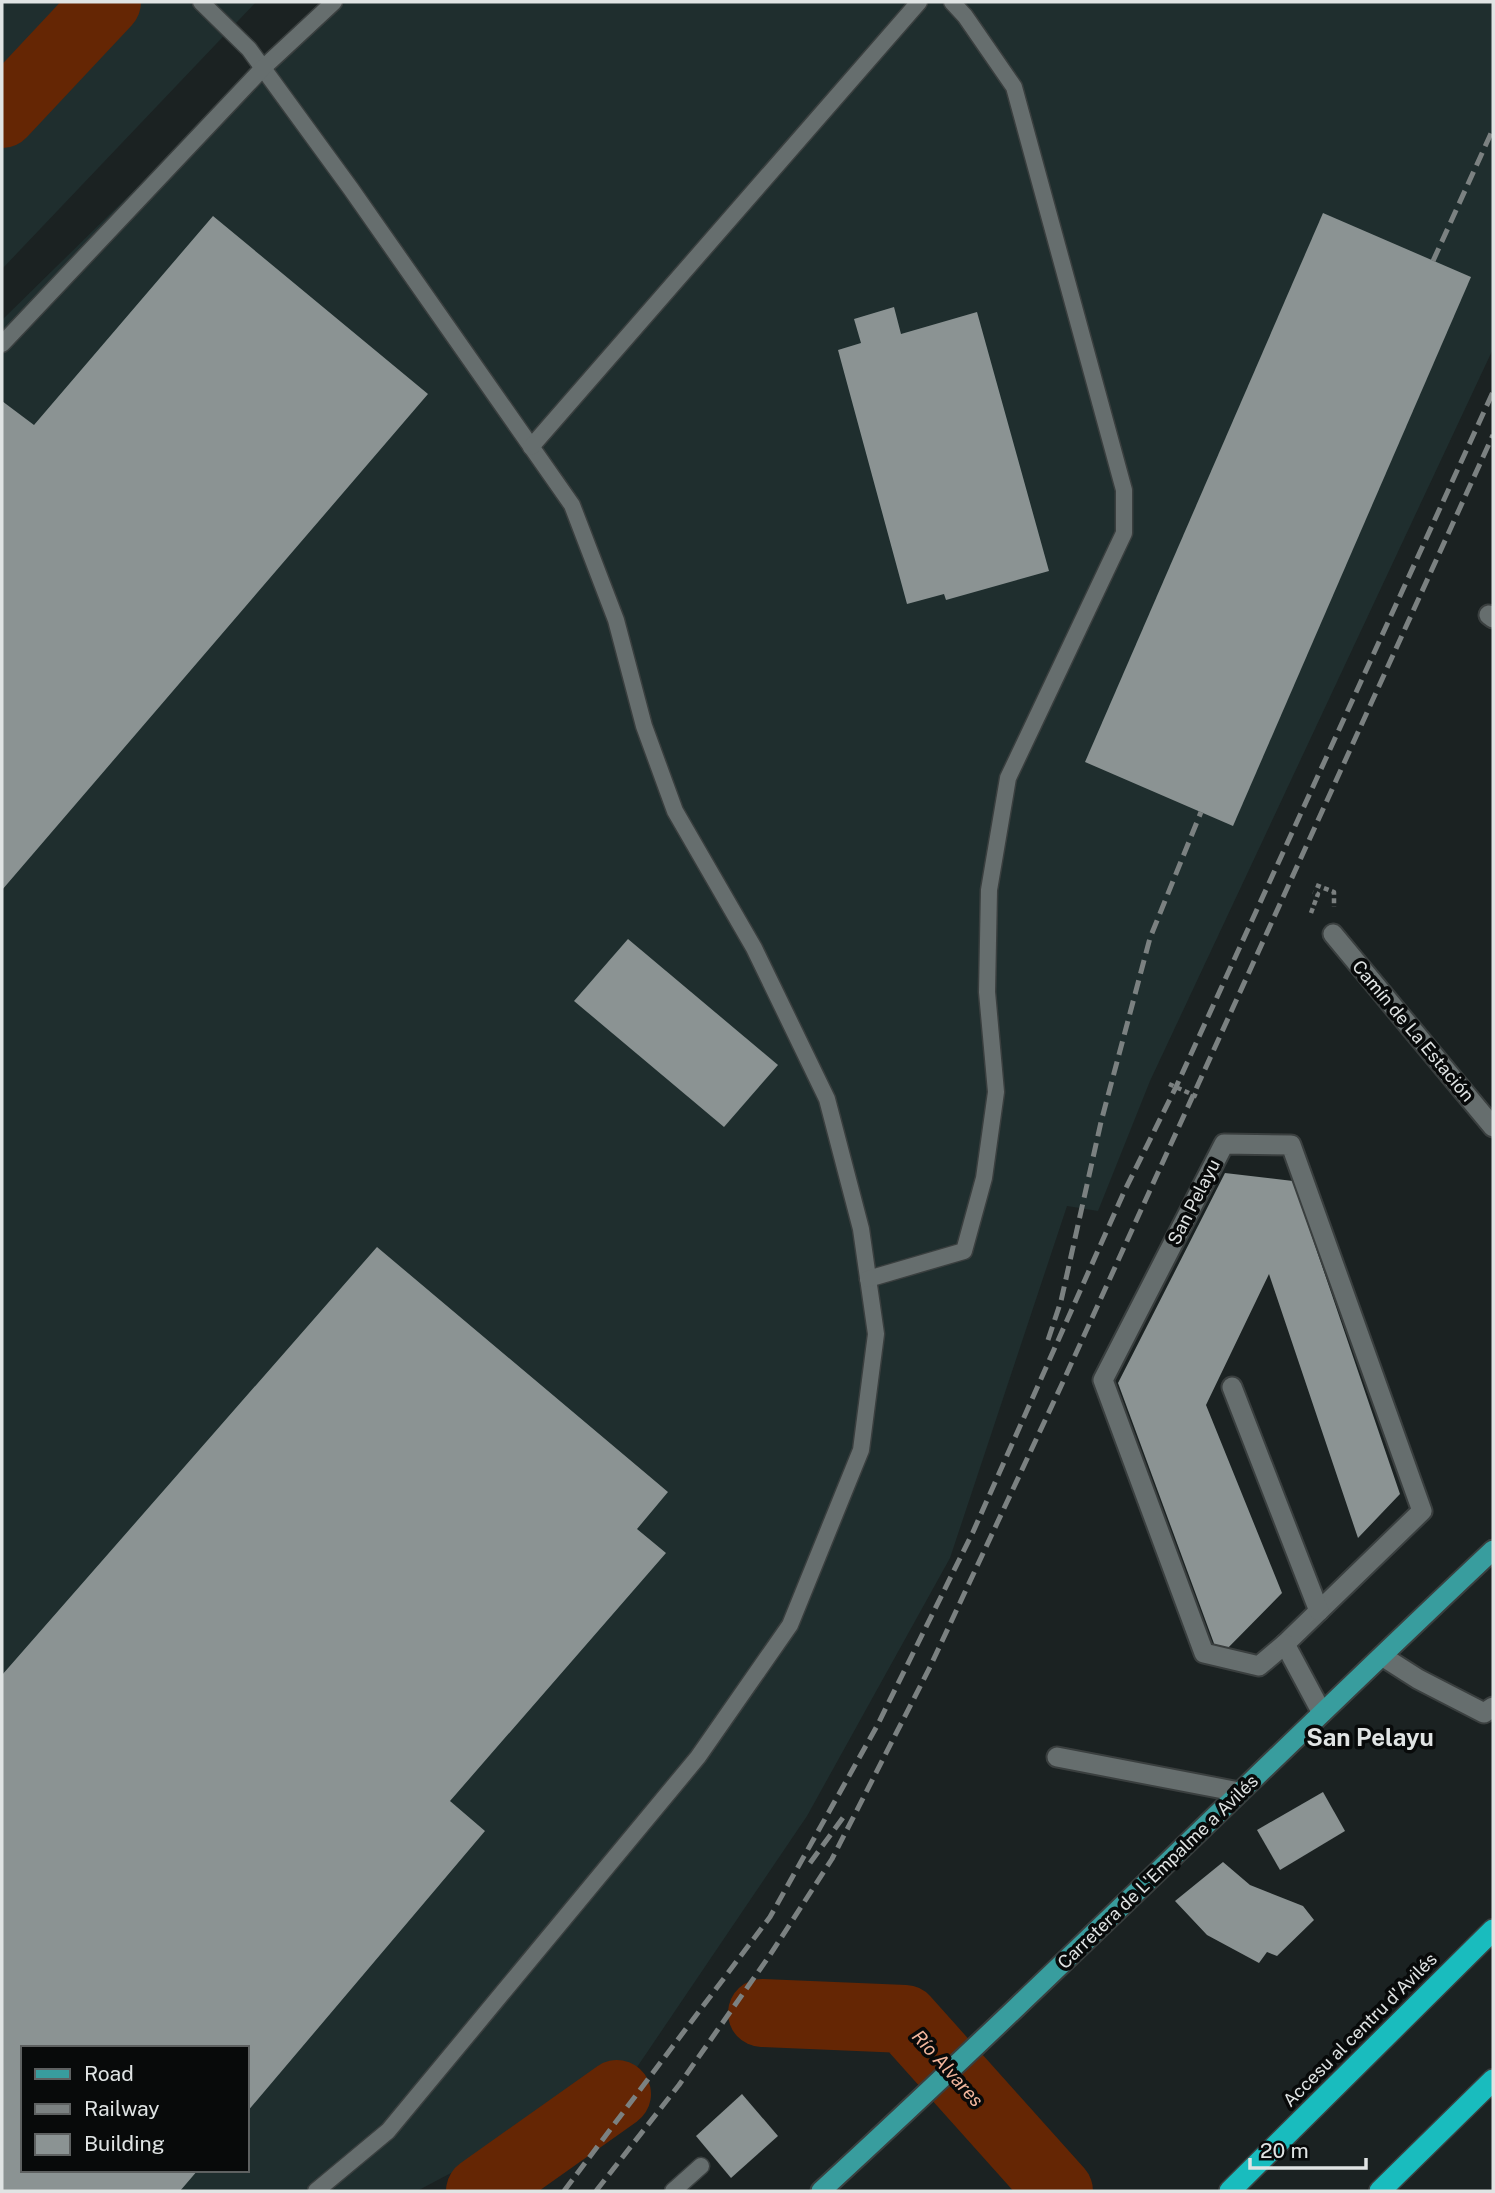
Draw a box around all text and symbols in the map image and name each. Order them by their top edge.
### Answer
street label: Camín de La Estación [1348,956,1479,1106]
street label: San Pelayu [1163,1155,1224,1248]
district label: San Pelayu [1306,1723,1434,1751]
street label: Carretera de L'Empalme a Avilés [1053,1770,1262,1973]
street label: Accesu al centru d'Avilés [1278,1948,1441,2111]
water label: Río Alvares [908,2025,988,2111]
legend [21,2046,248,2172]
text: Road [84,2061,134,2086]
text: Railway [84,2096,160,2121]
scale bar [1250,2126,1366,2170]
text: Building [84,2131,165,2156]
text: 20 m [1260,2138,1309,2163]

